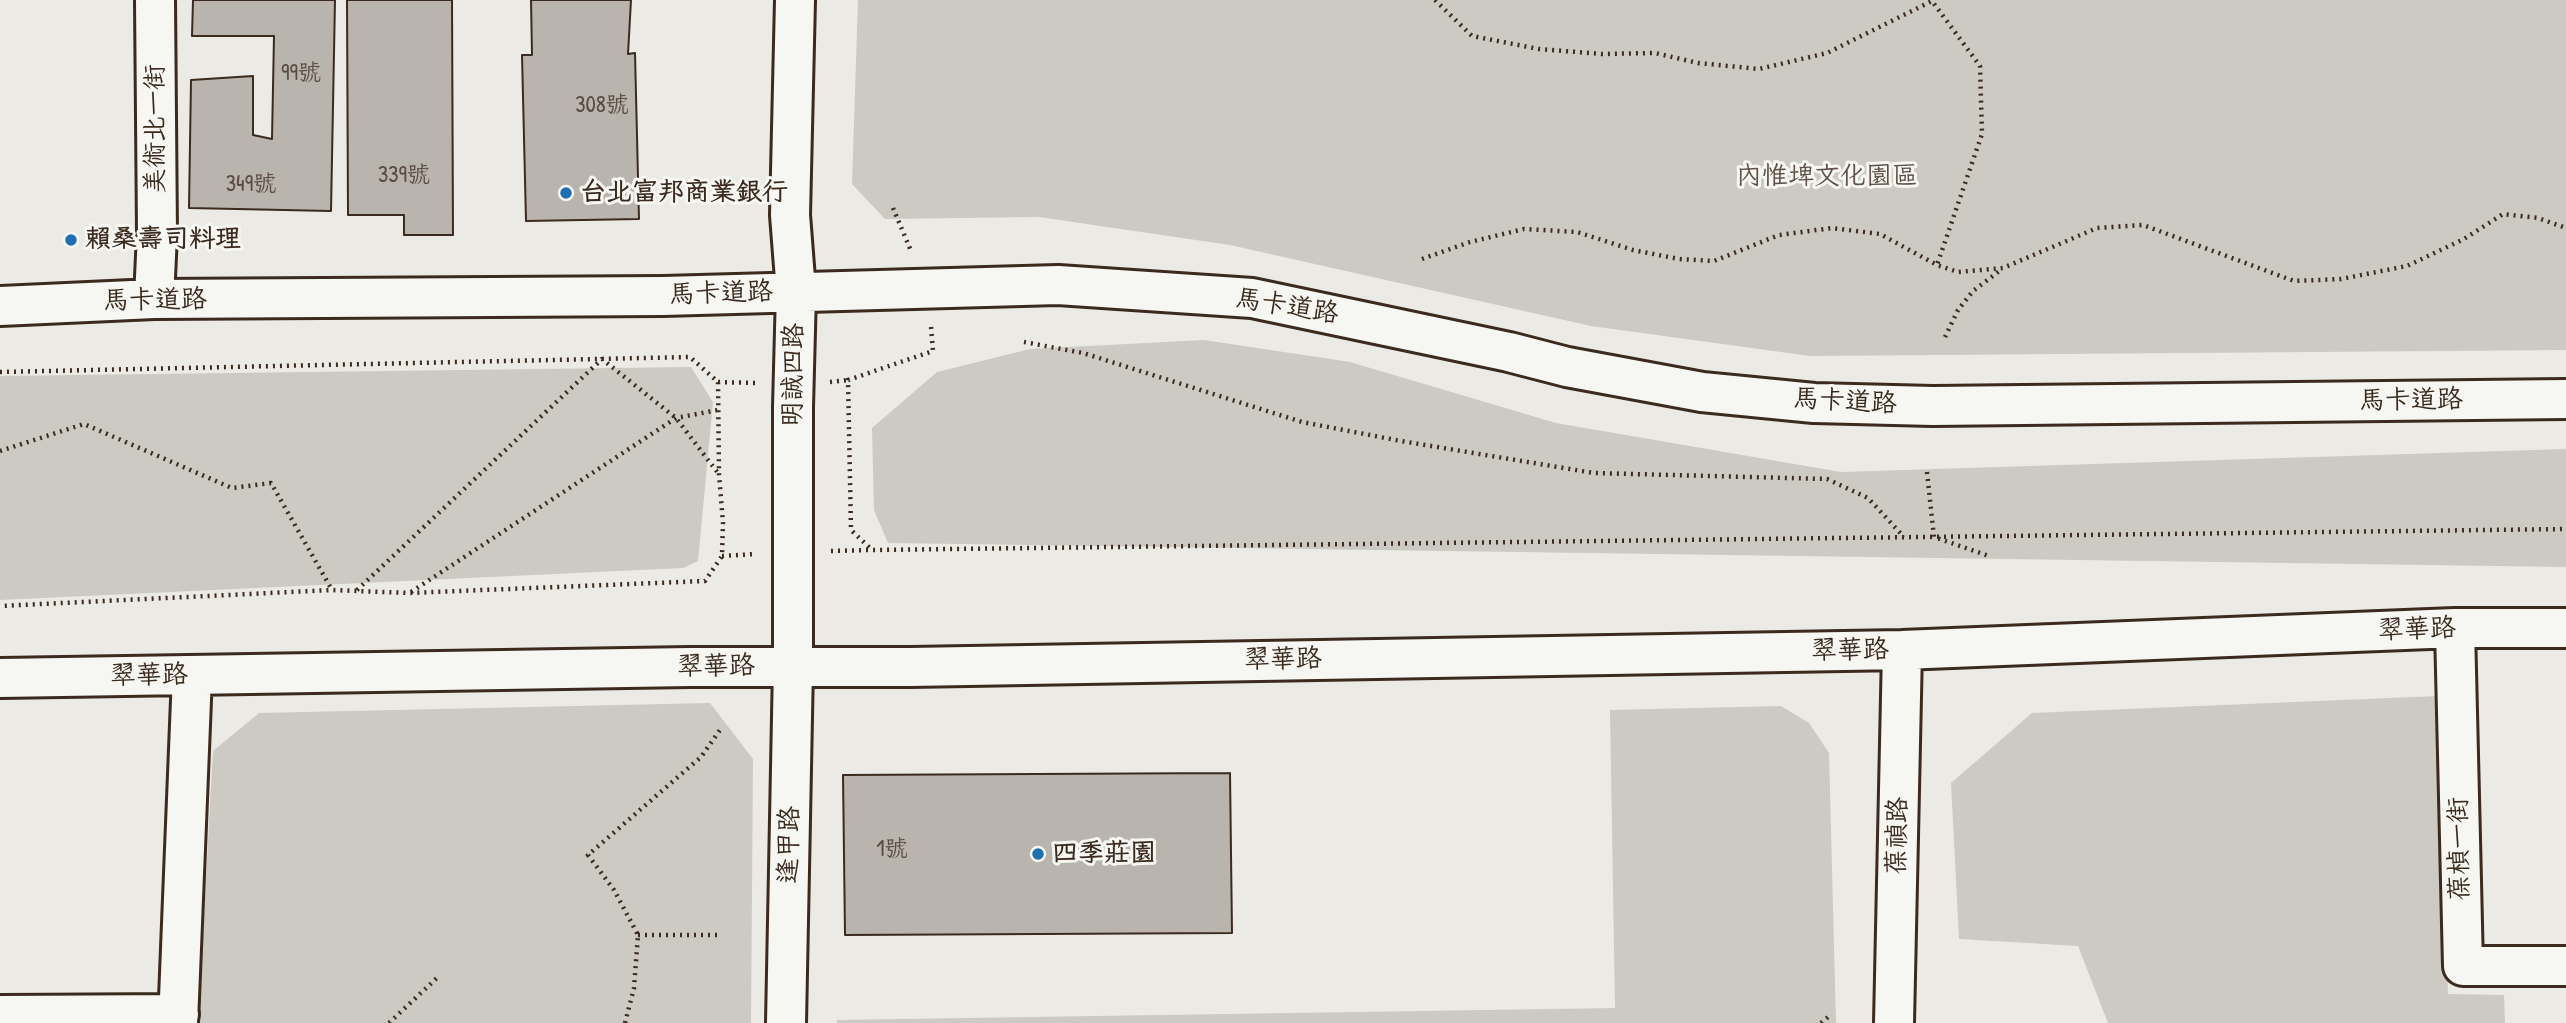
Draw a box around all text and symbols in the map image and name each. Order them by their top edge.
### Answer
house number: 99號 [281,60,321,88]
street label: 美術北一街 [140,64,172,194]
house number: 308號 [575,92,629,120]
park label: 內惟埤文化園區 [1736,161,1918,193]
house number: 339號 [378,162,430,190]
house number: 349號 [226,171,276,199]
place label: 台北富邦商業銀行 [580,177,788,209]
marker: 台北富邦商業銀行 [558,185,574,201]
place label: 賴桑壽司料理 [85,224,241,256]
marker: 賴桑壽司料理 [63,232,79,248]
street label: 馬卡道路 [668,277,774,311]
street label: 馬卡道路 [1233,283,1341,331]
street label: 馬卡道路 [103,284,207,318]
street label: 明誠四路 [777,323,811,427]
street label: 馬卡道路 [1792,384,1898,420]
street label: 馬卡道路 [2359,384,2463,418]
street label: 翠華路 [2377,613,2457,647]
street label: 翠華路 [1811,635,1889,667]
street label: 翠華路 [1244,644,1322,676]
street label: 翠華路 [677,651,755,683]
street label: 翠華路 [110,660,188,692]
street label: 葆禎路 [1882,797,1914,875]
street label: 葆楨一街 [2443,797,2477,901]
street label: 逢甲路 [774,806,806,884]
house number: 1號 [876,836,908,864]
place label: 四季莊園 [1052,838,1156,870]
marker: 四季莊園 [1030,846,1046,862]

